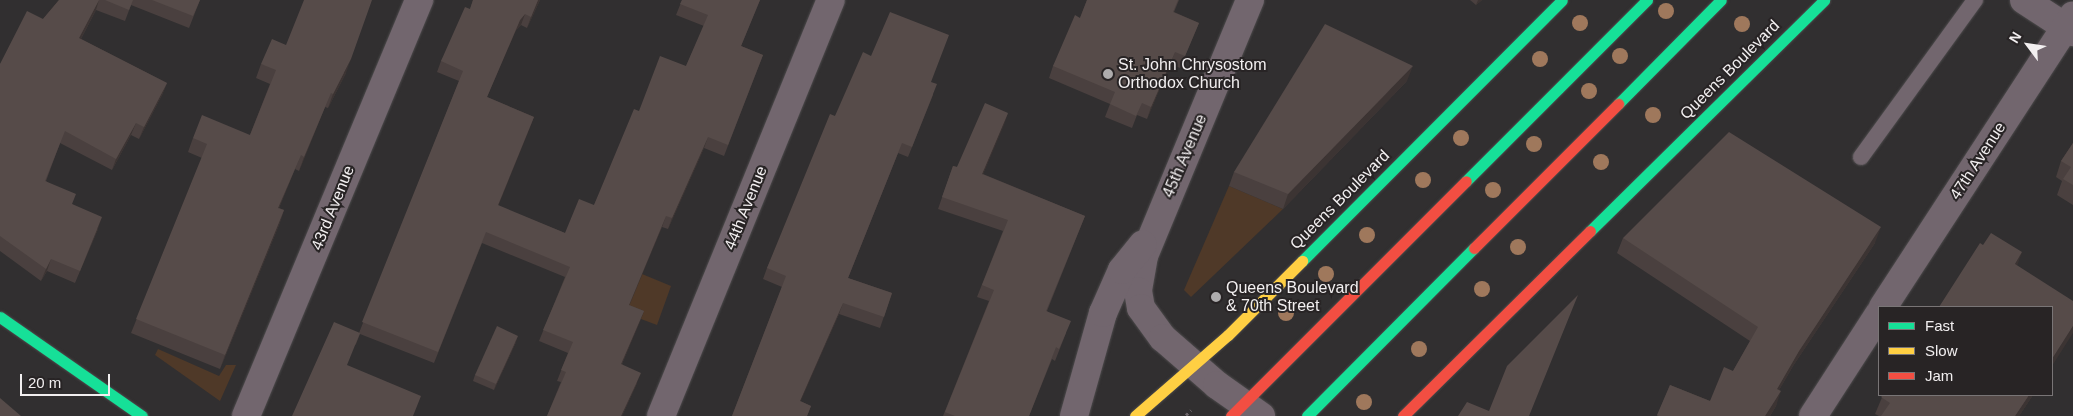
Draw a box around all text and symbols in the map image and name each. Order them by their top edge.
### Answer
street label: Queens Boulevard [1676,16,1784,124]
north arrow [2003,20,2053,70]
text: N [2006,29,2025,46]
place label: St. John Chrysostom Orthodox Church [1118,55,1266,93]
marker: St. John Chrysostom Orthodox Church [1102,68,1114,80]
street label: 45th Avenue [1159,111,1211,201]
street label: 47th Avenue [1946,118,2010,204]
street label: Queens Boulevard [1286,146,1394,254]
street label: 43rd Avenue [307,162,359,254]
street label: 44th Avenue [720,163,772,253]
place label: Queens Boulevard & 70th Street [1226,278,1359,316]
marker: Queens Boulevard & 70th Street [1210,291,1222,303]
legend [1878,306,2053,396]
text: Fast [1925,317,1954,334]
text: Slow [1925,342,1958,359]
scale bar [22,364,112,396]
text: Jam [1925,367,1953,384]
text: 20 m [28,374,61,391]

